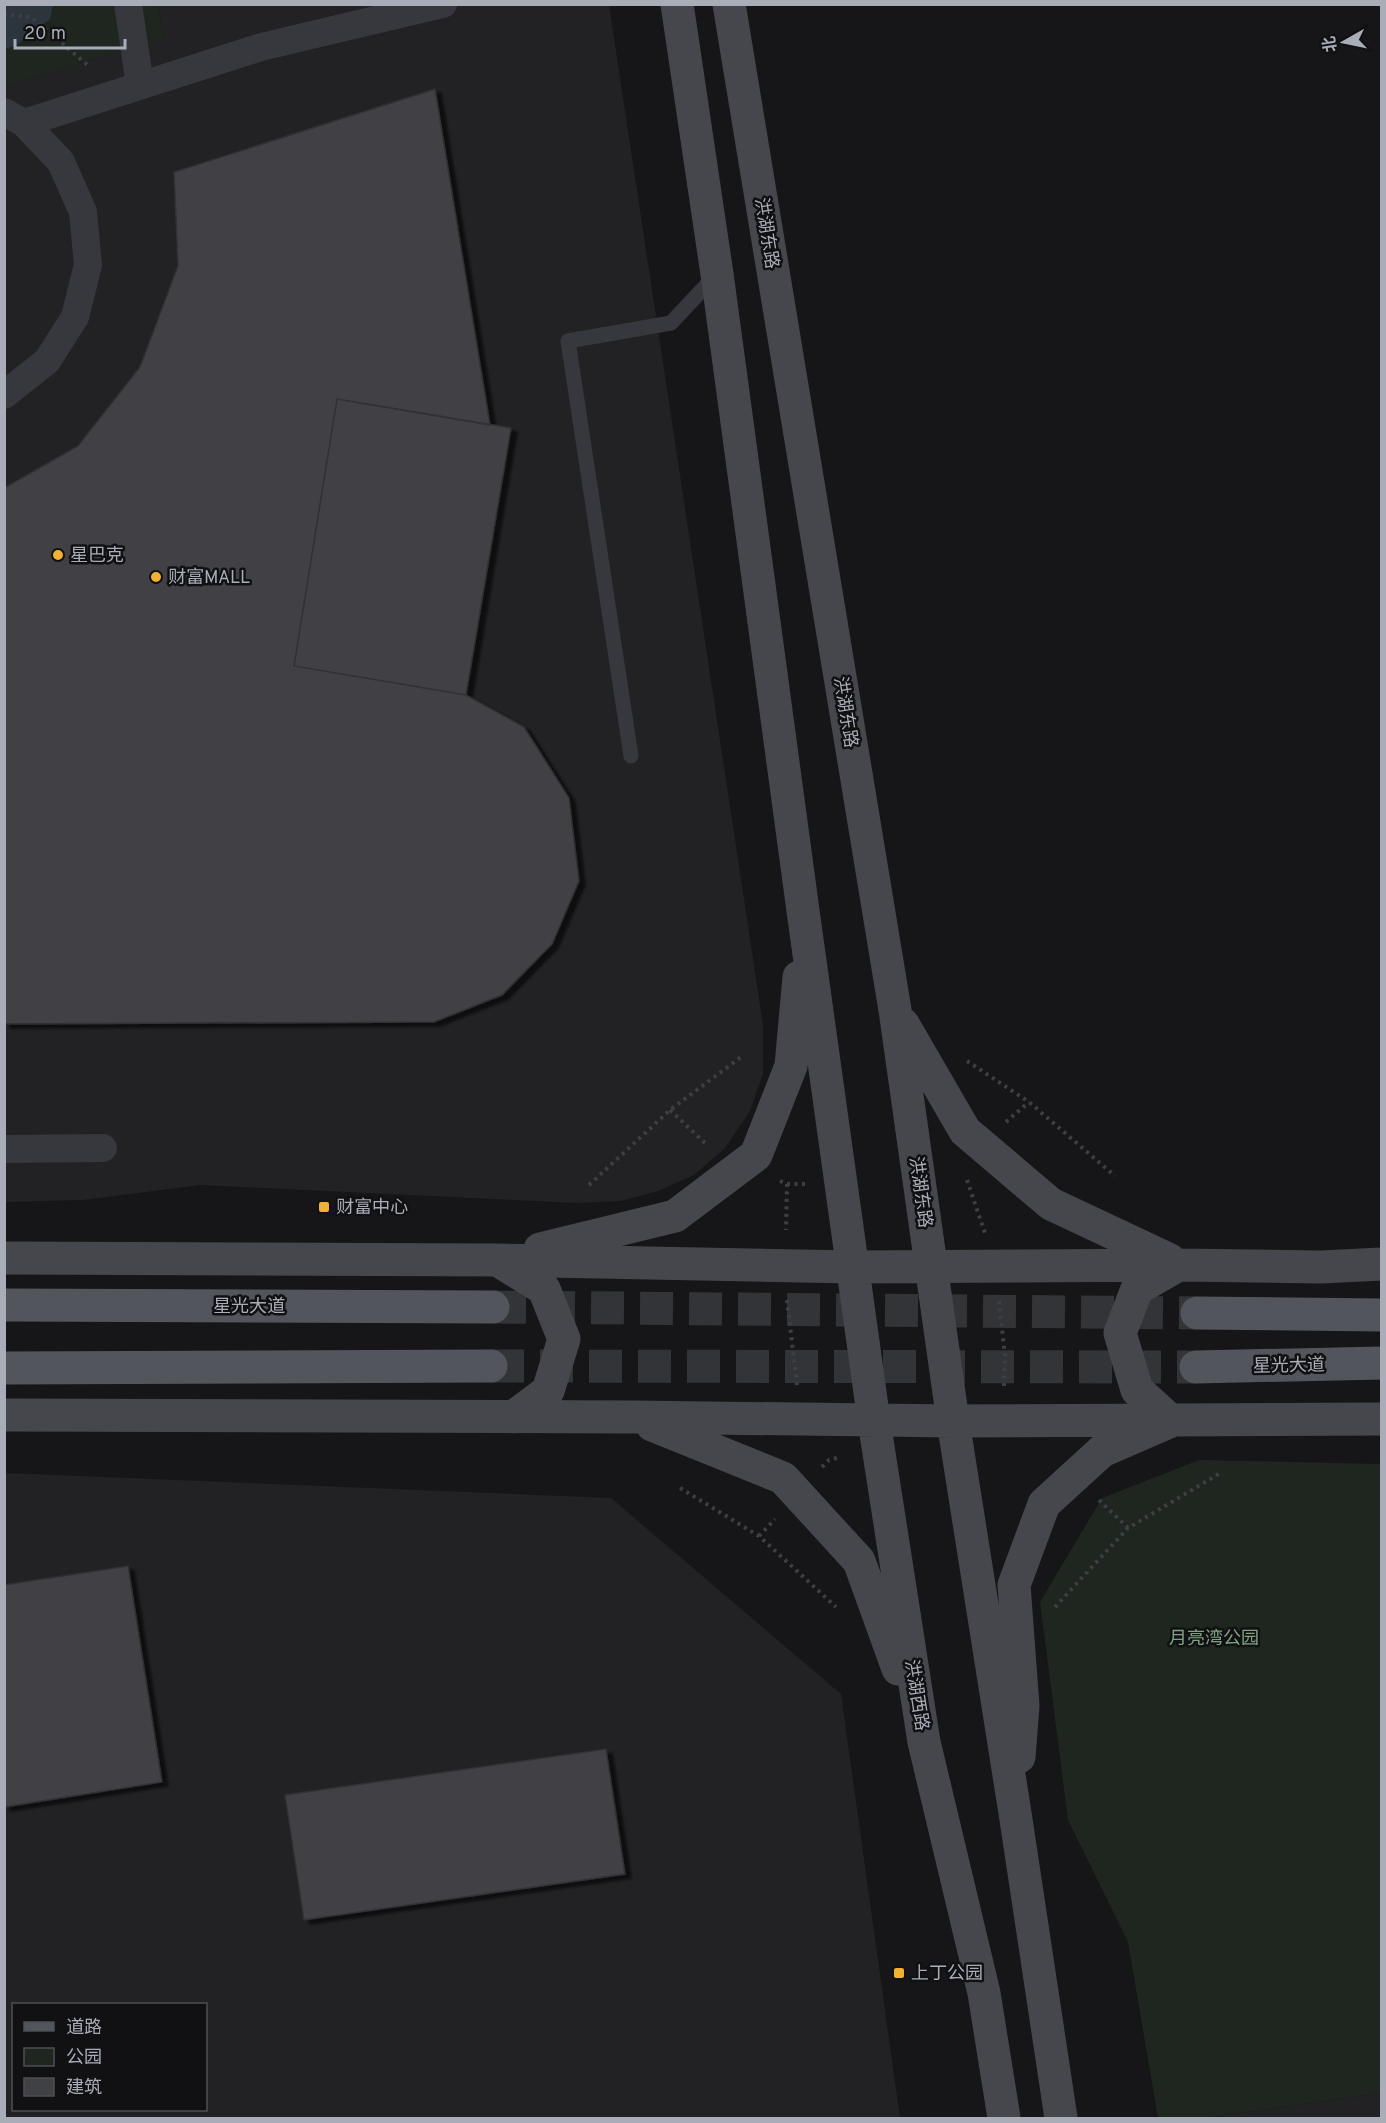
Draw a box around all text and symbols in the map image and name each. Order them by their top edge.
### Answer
scale bar [15,12,124,50]
north arrow [1314,12,1374,72]
text: 20 m [24,23,66,46]
text: 北 [1320,35,1342,54]
street label: 洪湖东路 [749,196,783,271]
place label: 星巴克 [70,545,124,568]
marker: 星巴克 [51,548,65,562]
place label: 财富MALL [168,567,250,590]
marker: 财富MALL [149,570,163,584]
street label: 洪湖东路 [828,675,862,750]
street label: 洪湖东路 [903,1155,936,1229]
place label: 财富中心 [336,1197,408,1220]
marker: 财富中心 [317,1200,331,1214]
street label: 星光大道 [213,1296,285,1319]
street label: 星光大道 [1253,1354,1325,1379]
park label: 月亮湾公园 [1169,1628,1259,1651]
street label: 洪湖西路 [899,1658,933,1733]
place label: 上丁公园 [911,1963,983,1986]
marker: 上丁公园 [892,1966,906,1980]
legend [12,2003,207,2111]
text: 道路 [66,2017,102,2040]
text: 公园 [66,2047,102,2070]
text: 建筑 [66,2077,102,2100]

